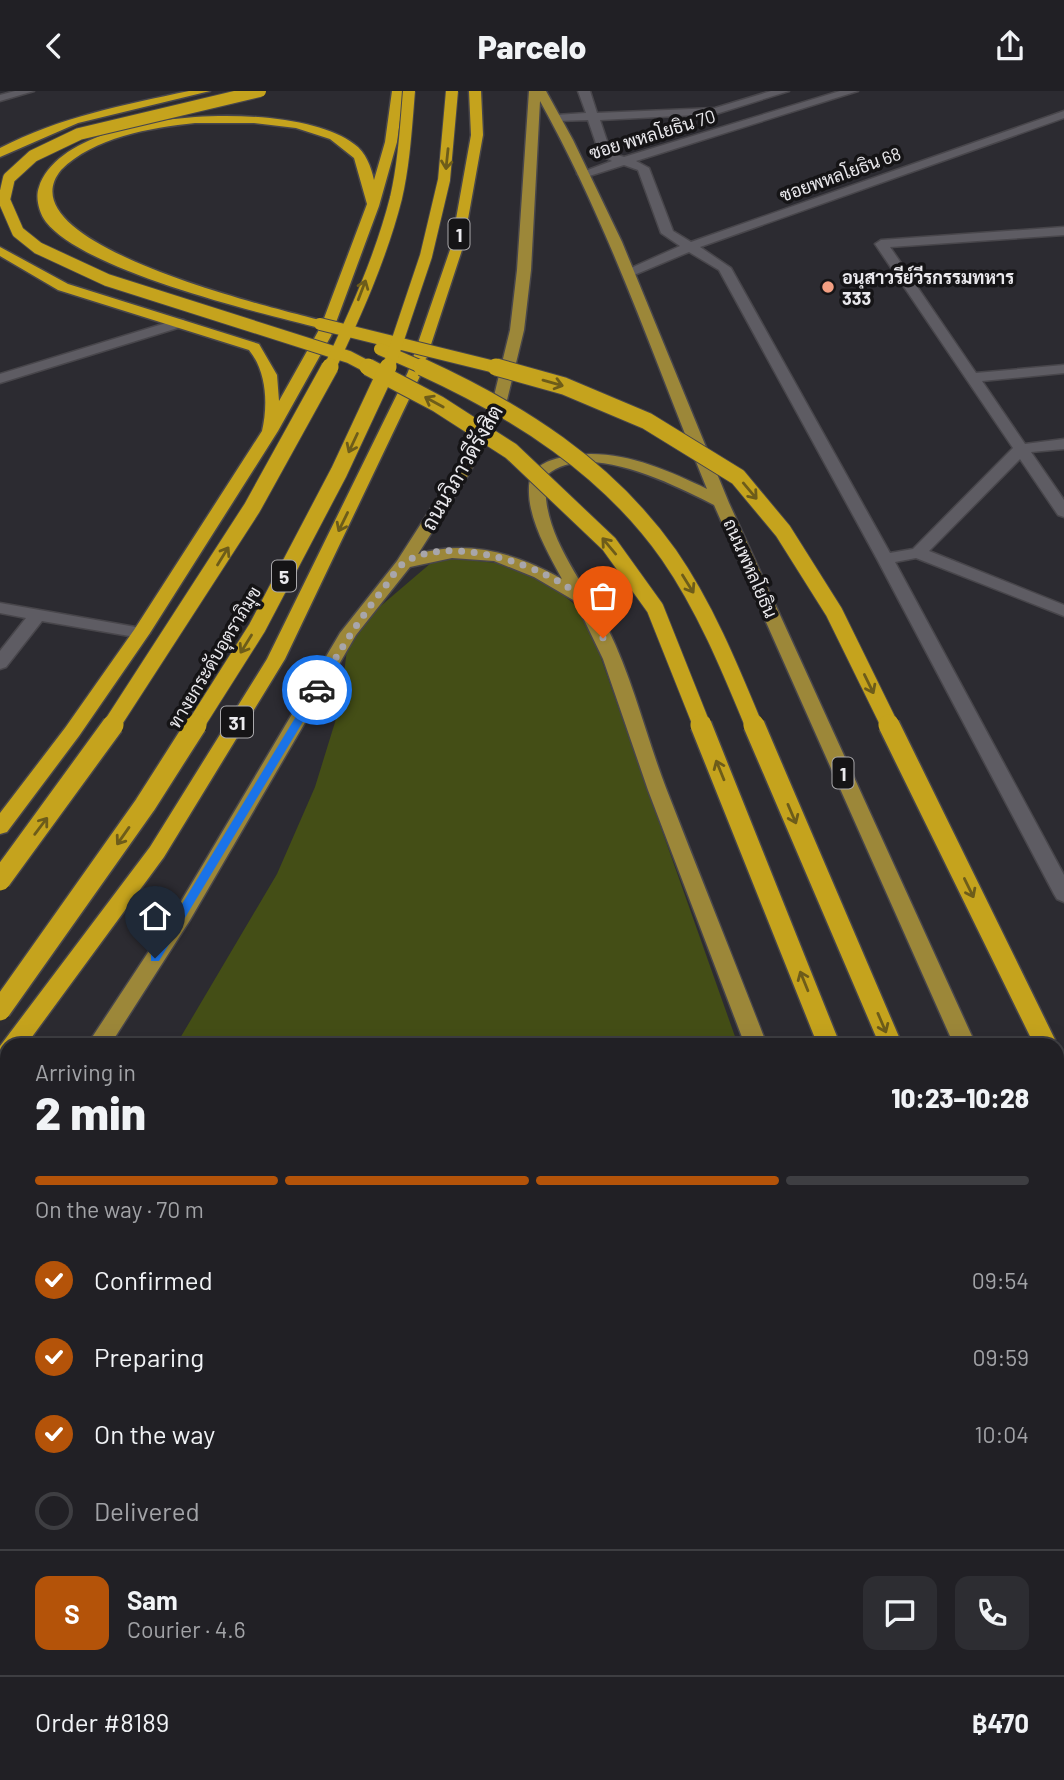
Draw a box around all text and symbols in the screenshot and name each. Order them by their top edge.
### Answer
icon: back [35,27,73,65]
text: Parcelo [478,27,586,65]
icon: share [991,27,1029,65]
street label: ซอย พหลโยธิน 70 [586,103,718,164]
street label: ซอยพหลโยธิน 68 [776,141,904,206]
one-way arrow [440,147,453,170]
road number: 1 [448,218,470,249]
place label: อนุสาวรีย์วีรกรรมทหาร 333 [842,265,1014,309]
one-way arrow [357,279,370,301]
marker: อนุสาวรีย์วีรกรรมทหาร 333 [820,279,836,295]
one-way arrow [541,377,563,390]
one-way arrow [424,395,445,408]
street label: ถนนวิภาวดีรังสิต [415,400,507,534]
one-way arrow [346,432,359,454]
one-way arrow [742,482,758,500]
one-way arrow [335,511,349,532]
street label: ถนนพหลโยธิน [719,514,784,621]
one-way arrow [601,537,617,555]
one-way arrow [216,546,230,566]
road number: 5 [272,561,296,591]
pin [573,566,633,638]
one-way arrow [682,574,696,594]
icon: bag [584,577,622,615]
street label: ทางยกระดับอุตราภิมุข [163,582,267,733]
one-way arrow [239,634,253,654]
courier [282,655,352,725]
icon: car [298,671,336,709]
one-way arrow [863,673,876,694]
road number: 31 [221,707,253,737]
road number: 1 [832,757,854,789]
one-way arrow [712,760,725,782]
one-way arrow [786,802,799,824]
one-way arrow [34,817,49,835]
one-way arrow [116,826,130,845]
one-way arrow [963,877,976,898]
pin [125,886,185,958]
icon: home [136,897,174,935]
one-way arrow [797,971,810,993]
one-way arrow [876,1011,889,1033]
text: Arriving in [35,1058,136,1086]
text: 10:23–10:28 [891,1082,1029,1113]
text: 2 min [35,1084,146,1139]
text: On the way · 70 m [35,1195,204,1223]
icon: check [35,1261,73,1299]
text: Confirmed [94,1264,213,1295]
text: 09:54 [972,1266,1029,1294]
icon: check [35,1338,73,1376]
text: Preparing [94,1341,204,1372]
text: 09:59 [972,1343,1029,1371]
icon: check [35,1415,73,1453]
text: On the way [94,1418,215,1449]
text: 10:04 [974,1420,1029,1448]
text: Delivered [94,1495,200,1526]
button: chat [863,1576,937,1650]
button: phone [955,1576,1029,1650]
text: Sam [127,1584,178,1615]
text: S [64,1598,80,1629]
text: Courier · 4.6 [127,1615,246,1643]
text: Order #8189 [35,1706,169,1737]
text: ฿470 [972,1707,1029,1738]

